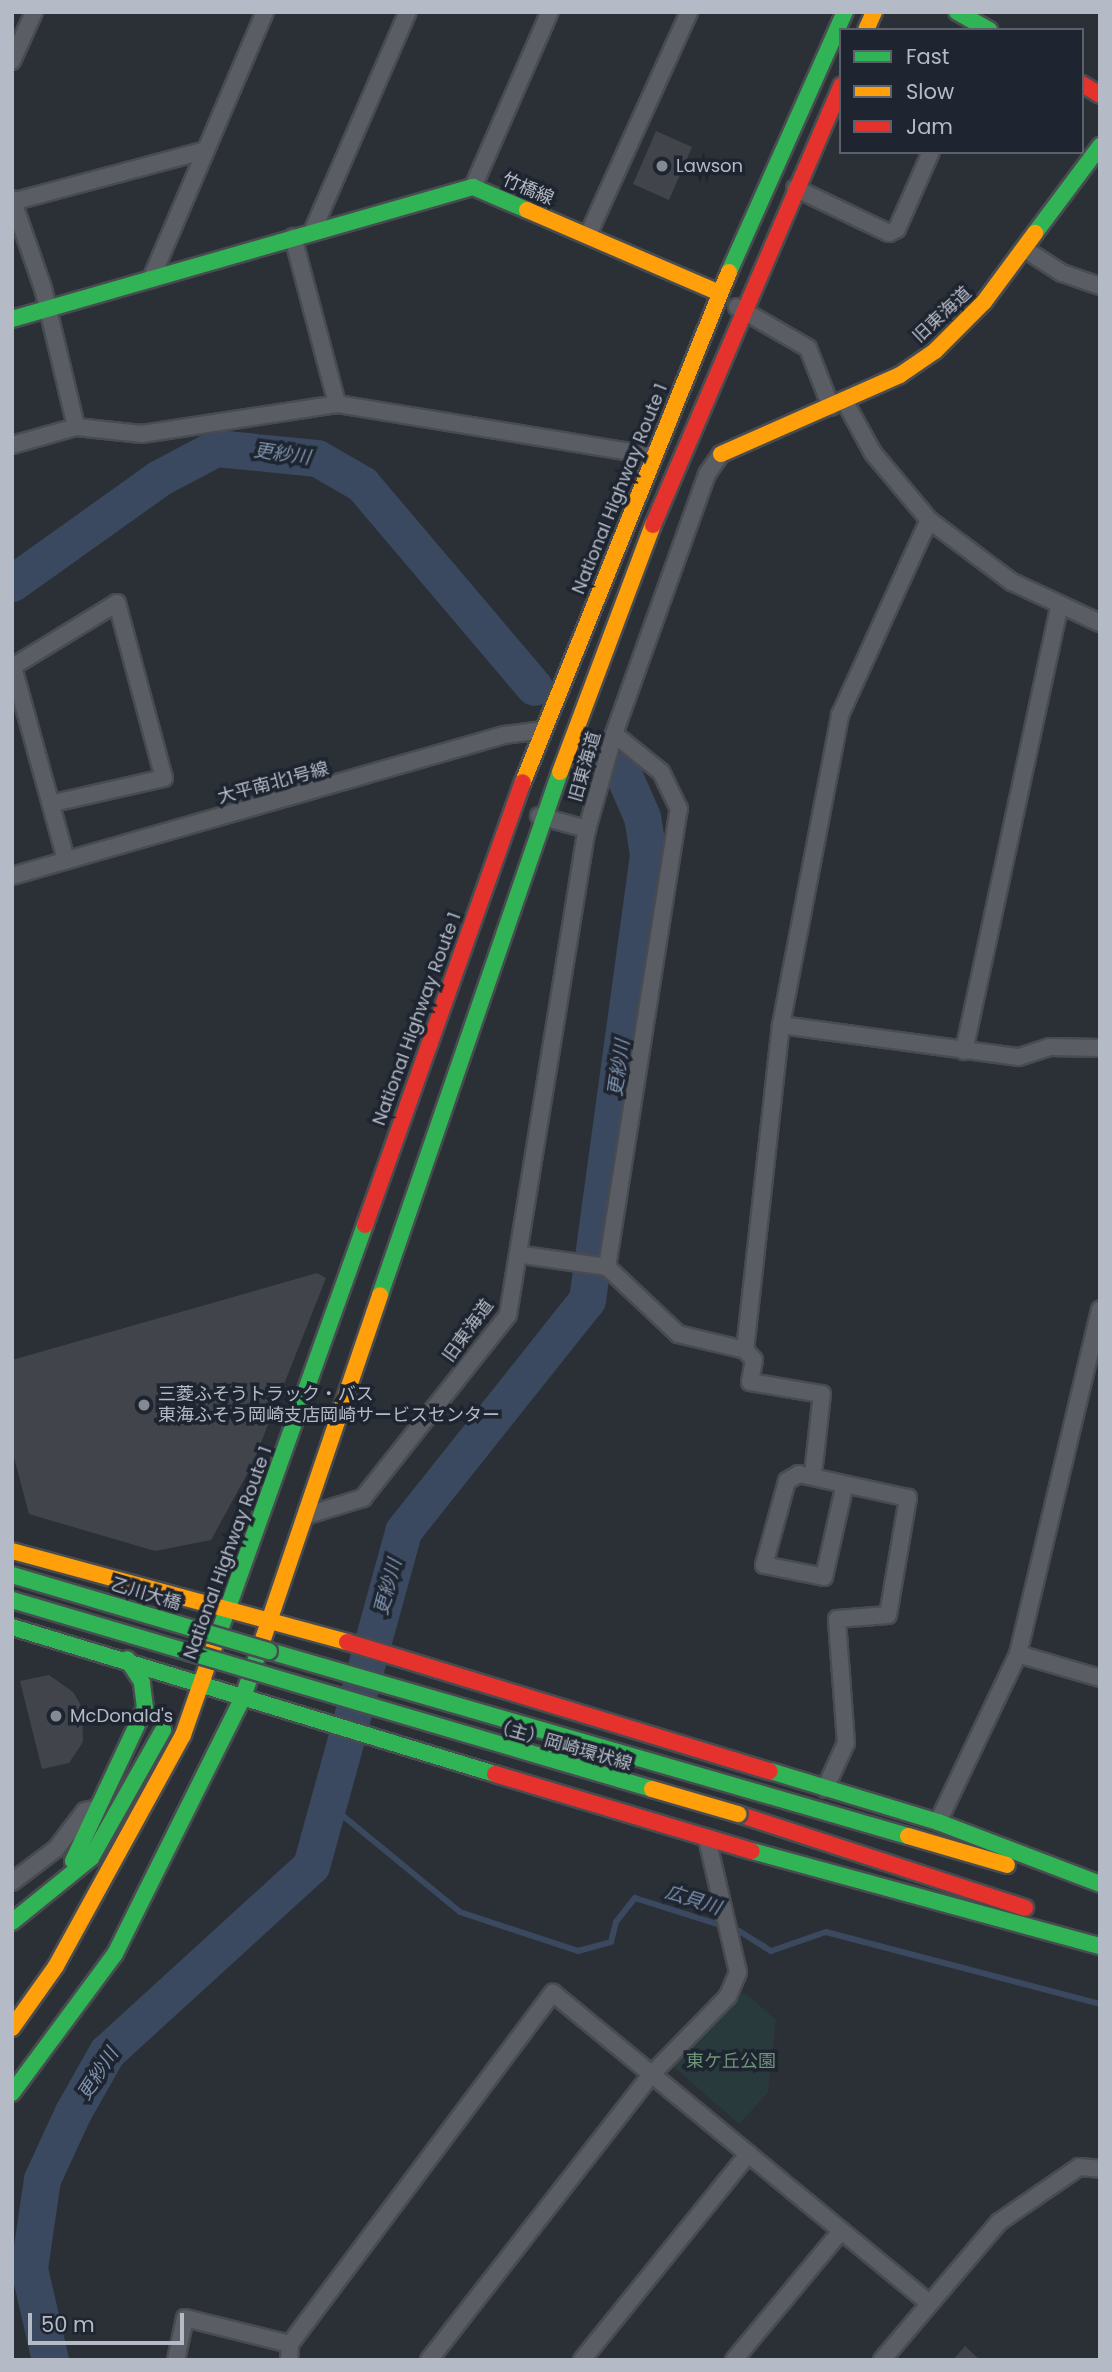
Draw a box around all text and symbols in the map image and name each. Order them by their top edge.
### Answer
legend [839,28,1084,154]
text: Fast [906,42,949,71]
text: Slow [906,77,954,106]
text: Jam [906,112,953,141]
place label: Lawson [676,155,743,177]
marker: Lawson [654,158,670,174]
street label: 竹橋線 [499,169,557,209]
street label: 旧東海道 [908,283,976,347]
street label: National Highway Route 1 [568,381,672,597]
water label: 更紗川 [252,439,312,469]
street label: 旧東海道 [565,729,605,805]
street label: 大平南北1号線 [215,758,331,808]
street label: National Highway Route 1 [368,910,466,1128]
water label: 更紗川 [604,1038,634,1098]
street label: 旧東海道 [438,1296,498,1366]
place label: 三菱ふそうトラック・バス 東海ふそう岡崎支店岡崎サービスセンター [158,1384,500,1426]
marker: 三菱ふそうトラック・バス 東海ふそう岡崎支店岡崎サービスセンター [136,1397,152,1413]
street label: National Highway Route 1 [179,1444,277,1662]
water label: 更紗川 [370,1557,406,1617]
street label: 乙川大橋 [108,1573,184,1615]
place label: McDonald's [70,1705,173,1727]
marker: McDonald's [48,1708,64,1724]
street label: （主）岡崎環状線 [490,1715,634,1775]
water label: 広貝川 [662,1880,724,1920]
water label: 更紗川 [73,2044,123,2104]
park label: 東ケ丘公園 [686,2050,776,2072]
scale bar [32,2298,187,2342]
text: 50 m [41,2310,95,2339]

